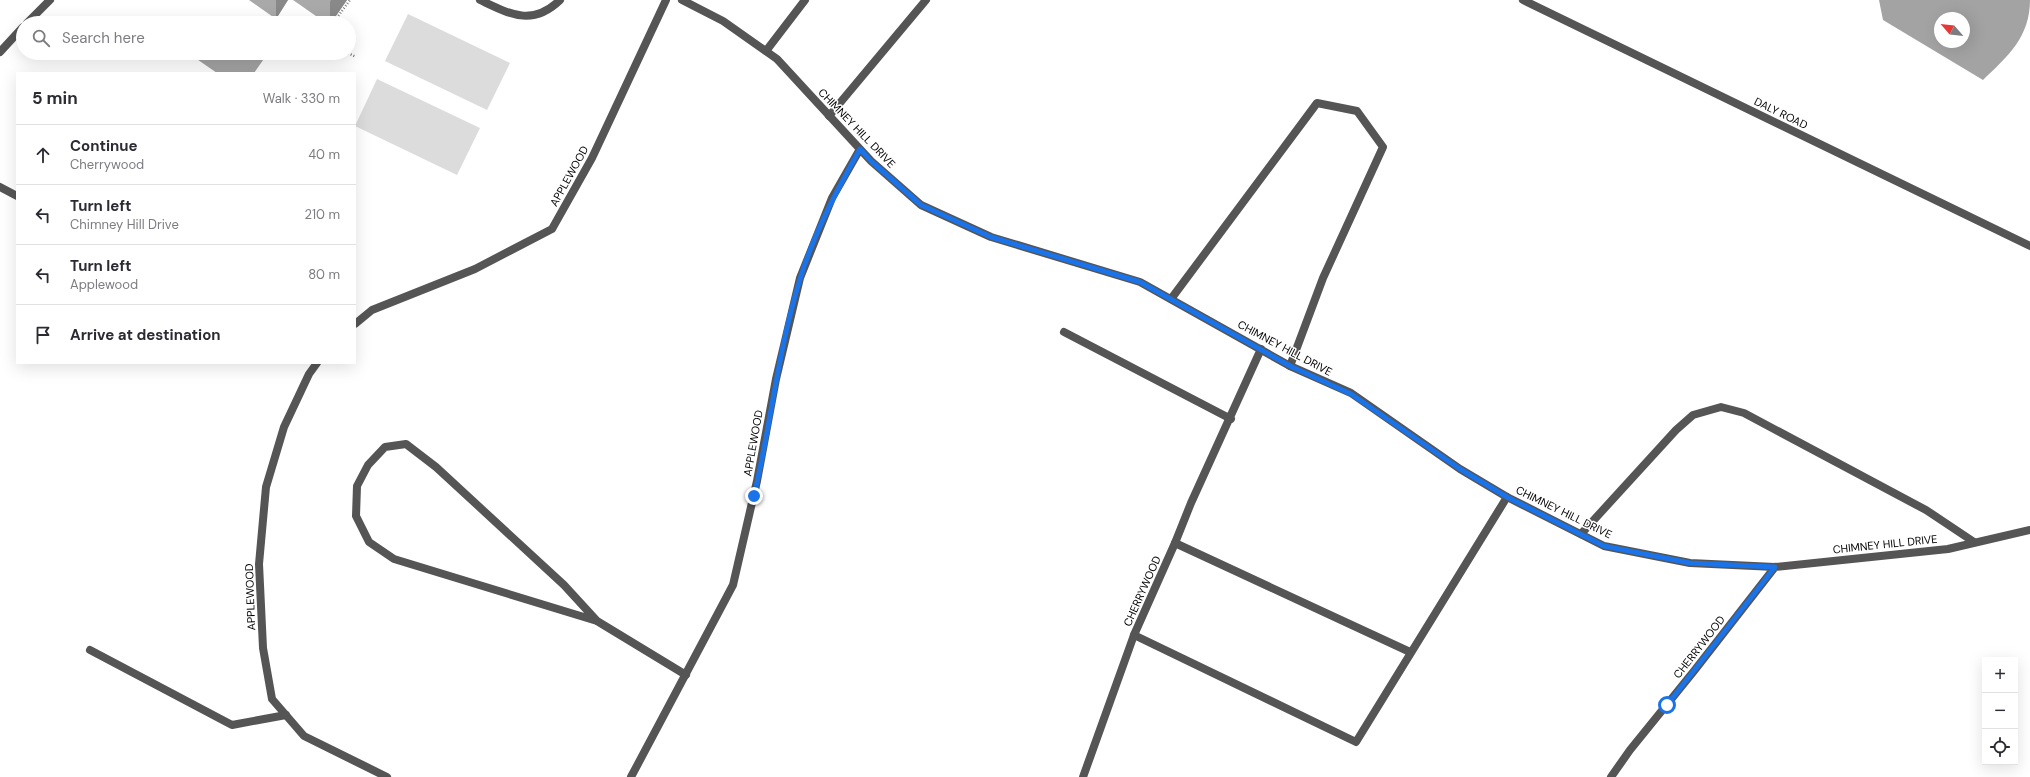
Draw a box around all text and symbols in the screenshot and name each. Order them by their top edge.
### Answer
north arrow [1934,12,1970,48]
search box [16,16,356,60]
icon: search [30,27,52,49]
text: Search here [62,28,145,48]
street label: CHIMNEY HILL DRIVE [815,85,899,171]
text: 5 min [32,87,78,109]
text: Walk · 330 m [263,90,340,107]
street label: DALY ROAD [1752,94,1810,132]
text: Continue [70,136,138,156]
street label: APPLEWOOD [547,143,592,209]
icon: ahead [32,144,54,166]
text: 40 m [308,146,340,163]
text: Cherrywood [70,156,144,173]
text: Turn left [70,196,131,216]
icon: left [32,204,54,226]
text: 210 m [305,206,340,223]
text: Chimney Hill Drive [70,216,179,233]
text: Turn left [70,256,131,276]
icon: left [32,264,54,286]
text: 80 m [308,266,340,283]
text: Applewood [70,276,138,293]
street label: CHIMNEY HILL DRIVE [1235,317,1335,379]
icon: arrive [32,324,54,346]
text: Arrive at destination [70,325,221,345]
street label: APPLEWOOD [740,408,766,477]
street label: CHIMNEY HILL DRIVE [1514,483,1614,541]
route end [745,487,763,505]
street label: CHIMNEY HILL DRIVE [1832,532,1938,556]
street label: CHERRYWOOD [1120,553,1164,628]
street label: APPLEWOOD [242,563,258,631]
street label: CHERRYWOOD [1670,613,1728,681]
map controls [1982,657,2018,765]
button: + [1982,657,2018,693]
button: − [1982,693,2018,729]
route start [1658,696,1676,714]
button: locate [1982,729,2018,765]

